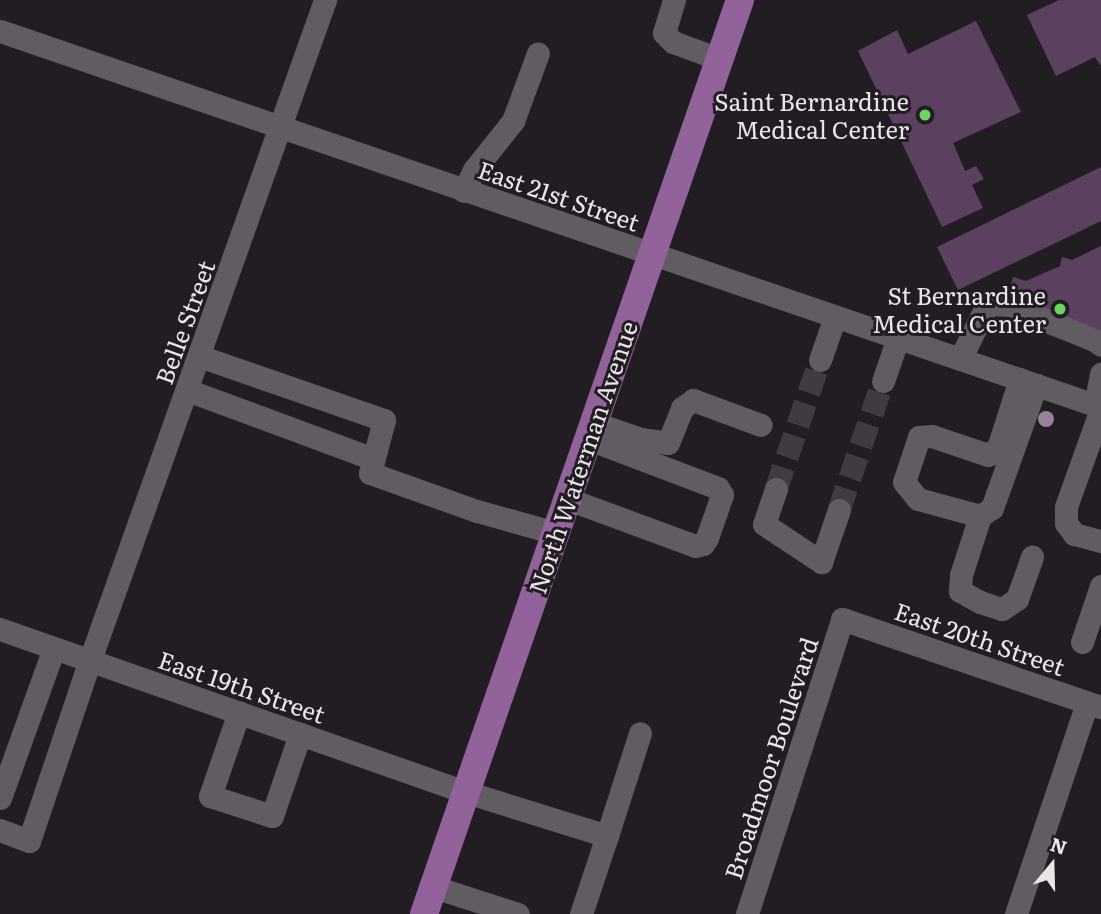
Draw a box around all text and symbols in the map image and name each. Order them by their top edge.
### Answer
place label: Saint Bernardine Medical Center [714,87,909,143]
marker: Saint Bernardine Medical Center [915,105,935,125]
street label: East 21st Street [475,154,643,236]
street label: Belle Street [148,256,220,388]
place label: St Bernardine Medical Center [872,281,1046,337]
marker: St Bernardine Medical Center [1052,301,1068,317]
street label: North Waterman Avenue [522,317,642,597]
street label: East 20th Street [891,595,1069,681]
street label: Broadmoor Boulevard [717,633,823,883]
street label: East 19th Street [155,644,329,728]
text: N [1047,829,1071,861]
north arrow [1017,830,1087,900]

